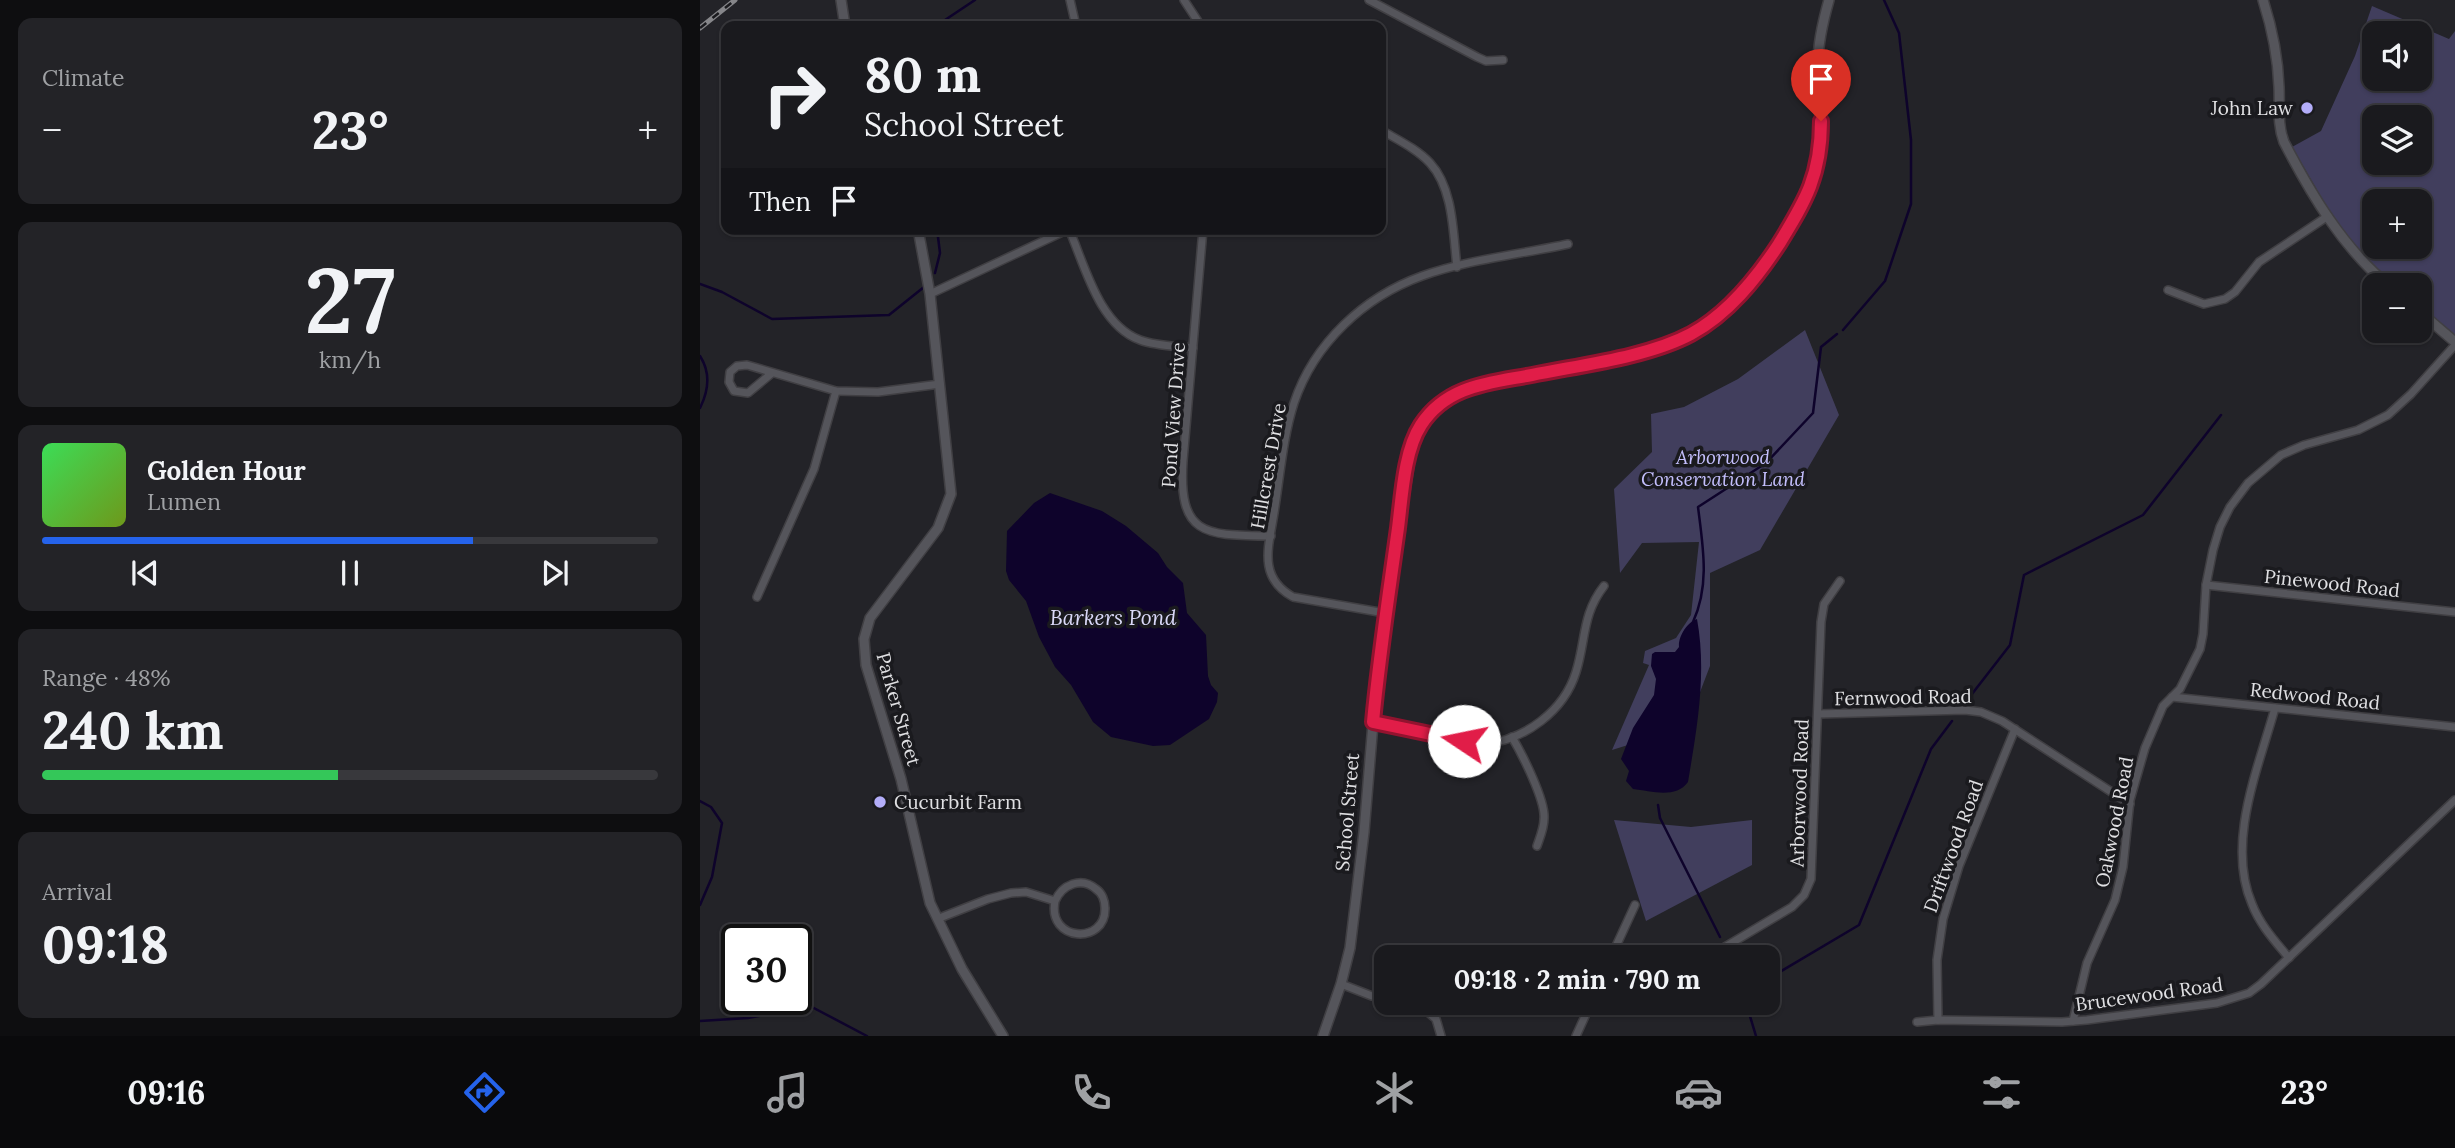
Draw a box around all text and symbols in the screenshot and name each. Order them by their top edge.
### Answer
map controls [2362,21,2432,343]
button: sound [2362,21,2432,91]
text: 80 m [864,43,981,105]
icon: right [749,49,840,140]
pin [1791,49,1851,121]
icon: arrive [1802,60,1840,98]
text: Climate [42,63,124,92]
place label: John Law [2210,96,2294,120]
text: 23° [312,97,388,163]
marker: John Law [2299,100,2315,116]
text: School Street [864,104,1064,145]
button: layers [2362,105,2432,175]
text: − [42,106,62,154]
text: + [638,106,658,154]
icon: arrive [825,182,863,220]
text: Then [749,185,811,218]
button: + [2362,189,2432,259]
text: 27 [304,241,396,358]
button: − [2362,273,2432,343]
street label: Pond View Drive [1156,341,1190,489]
text: km/h [319,345,381,374]
street label: Hillcrest Drive [1245,401,1291,531]
park label: Arborwood Conservation Land [1641,445,1806,491]
text: Golden Hour [147,454,306,487]
text: Lumen [147,487,221,516]
icon: previous [126,554,164,592]
icon: pause [331,554,369,592]
icon: next [536,554,574,592]
street label: Pinewood Road [2263,564,2401,602]
water label: Barkers Pond [1050,604,1177,631]
street label: Parker Street [871,650,927,769]
text: Range · 48% [42,663,171,692]
street label: Redwood Road [2249,677,2381,715]
street label: Fernwood Road [1834,684,1972,710]
text: 240 km [42,697,224,763]
position arrow [1427,704,1501,778]
street label: Arborwood Road [1784,719,1814,868]
street label: School Street [1330,751,1364,872]
street label: Oakwood Road [2090,755,2138,889]
street label: Driftwood Road [1918,776,1988,916]
place label: Cucurbit Farm [894,790,1022,814]
marker: Cucurbit Farm [872,794,888,810]
text: Arrival [42,877,112,906]
text: 09:18 [42,911,169,977]
speed limit sign: 30 [721,924,812,1015]
text: 09:18 · 2 min · 790 m [1454,963,1700,996]
street label: Brucewood Road [2073,972,2225,1016]
icon: directions [460,1068,509,1117]
icon: music [763,1068,812,1117]
icon: phone [1067,1068,1116,1117]
icon: climate [1370,1068,1419,1117]
icon: car [1674,1068,1723,1117]
icon: filters [1977,1068,2026,1117]
text: 09:16 [127,1072,205,1113]
text: 23° [2280,1072,2328,1113]

